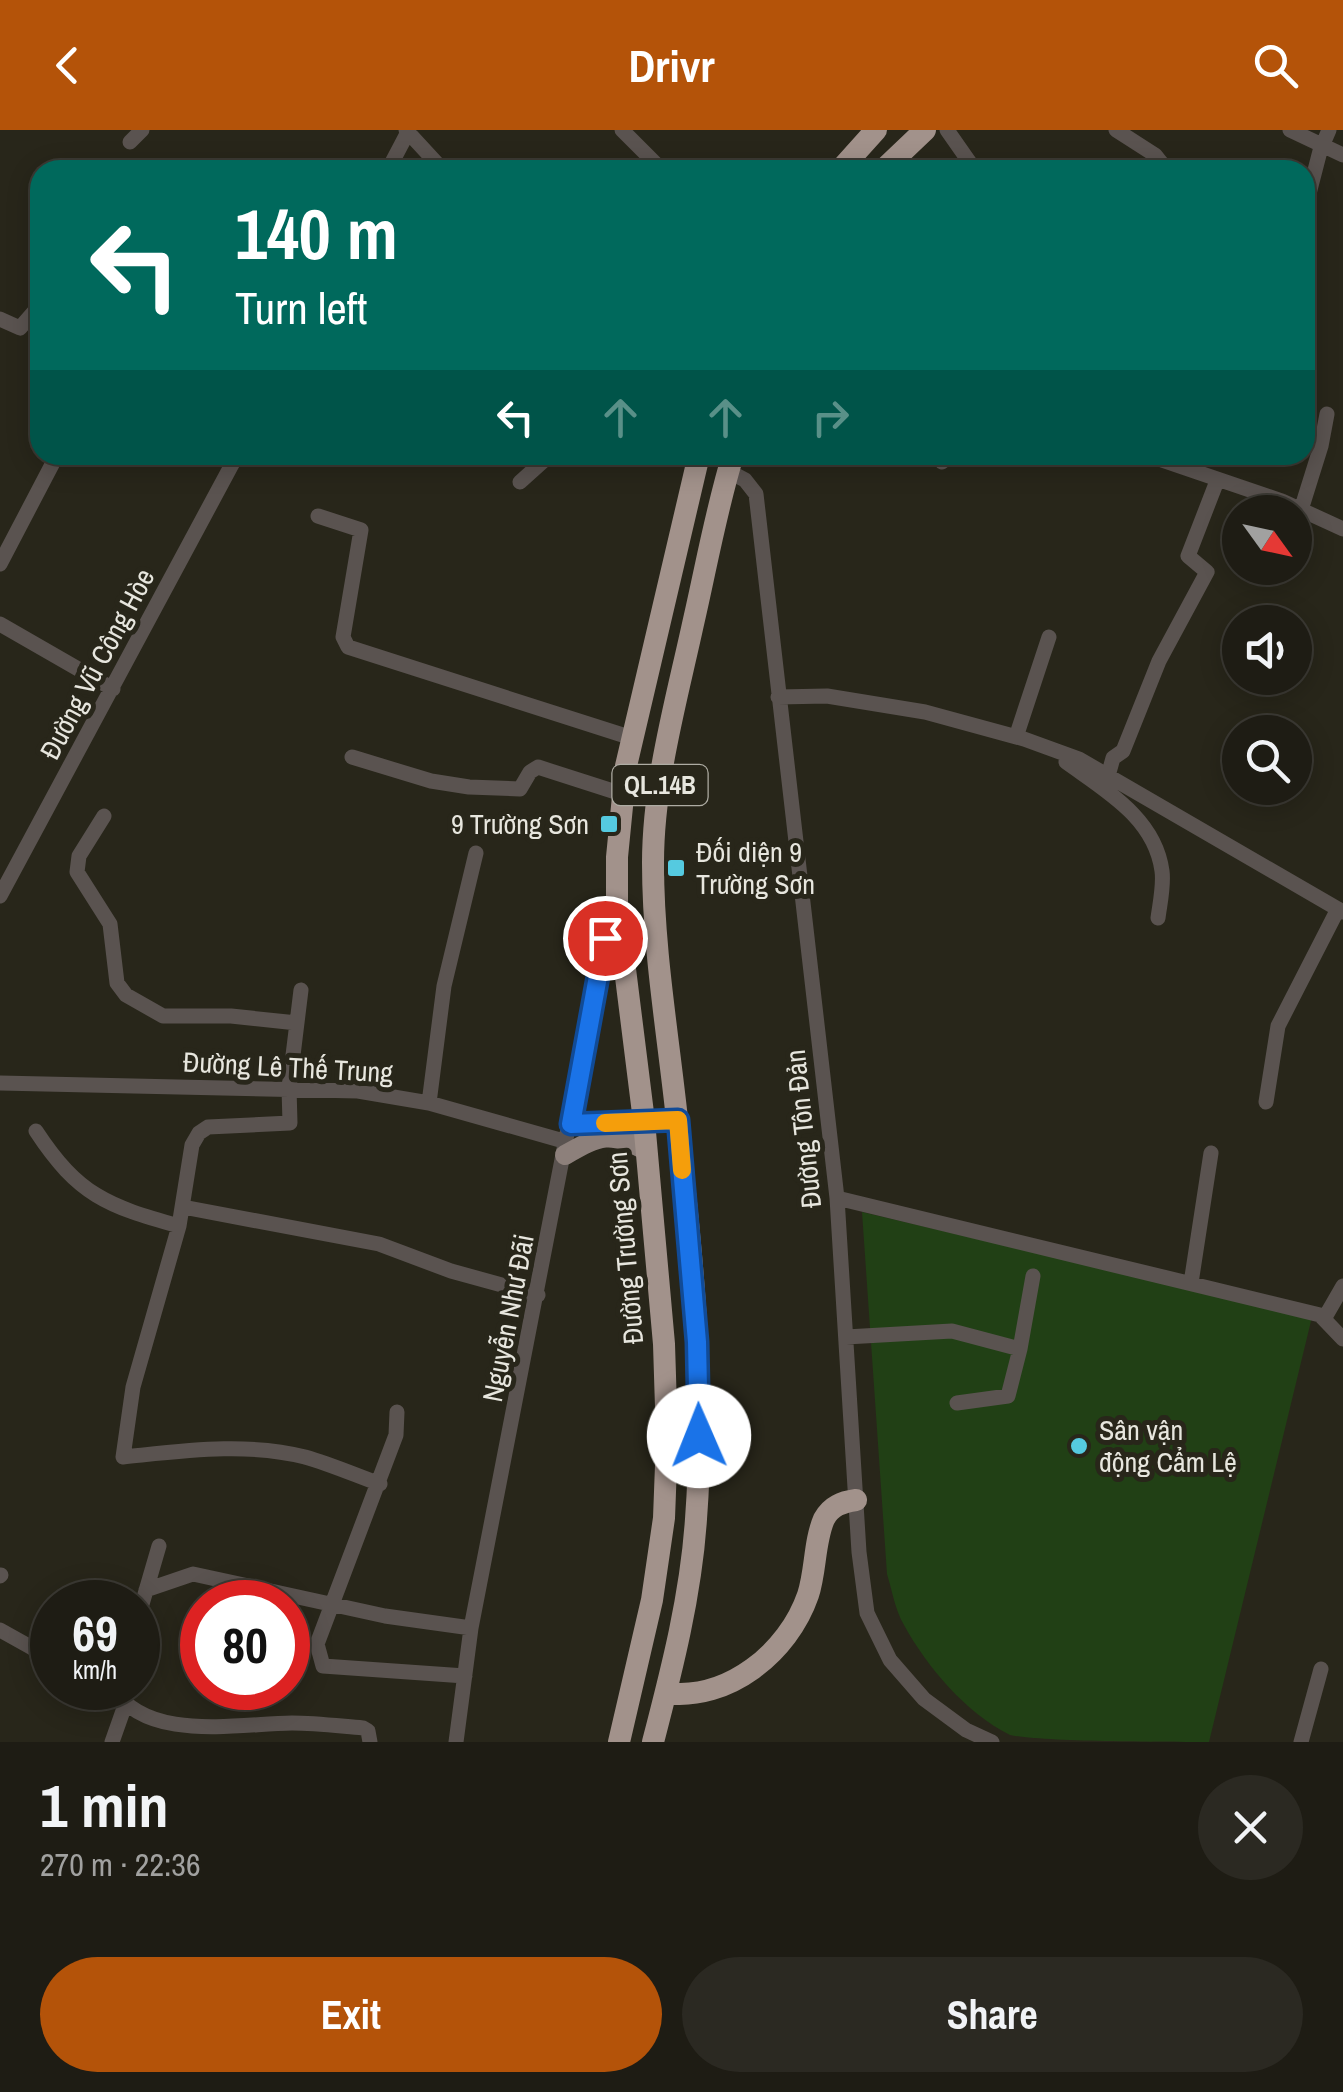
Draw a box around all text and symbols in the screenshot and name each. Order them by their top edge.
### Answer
text: Drivr [628,35,715,96]
icon: back [40,38,95,93]
icon: search [1248,38,1303,93]
text: 140 m [235,187,398,281]
icon: left [70,200,200,330]
text: Turn left [235,277,367,338]
icon: left [488,390,543,445]
icon: ahead [593,390,648,445]
icon: ahead [698,390,753,445]
icon: right [803,390,858,445]
north arrow [1222,495,1312,585]
map controls [1222,495,1312,805]
street label: Đường Vũ Công Hòe [31,562,163,766]
button: sound [1222,605,1312,695]
button: search [1222,715,1312,805]
road number: QL.14B [612,765,708,805]
place label: 9 Trường Sơn [451,805,589,843]
marker: 9 Trường Sơn [598,813,620,835]
place label: Đối diện 9 Trường Sơn [696,833,815,903]
marker: Đối diện 9 Trường Sơn [665,857,687,879]
pin [563,896,648,981]
icon: arrive [578,911,633,966]
street label: Đường Lê Thế Trung [182,1043,394,1091]
street label: Đường Tôn Đản [776,1048,830,1210]
street label: Đường Trường Sơn [598,1150,652,1346]
street label: Nguyễn Như Đãi [473,1231,543,1405]
position arrow [647,1384,751,1488]
place label: Sân vận động Cẩm Lệ [1099,1411,1237,1481]
marker: Sân vận động Cẩm Lệ [1068,1435,1090,1457]
speed limit sign: 80 [180,1580,310,1710]
text: 69 [72,1599,118,1667]
text: km/h [73,1653,117,1687]
text: 1 min [40,1765,169,1846]
button: close [1198,1775,1303,1880]
text: 270 m · 22:36 [40,1843,200,1886]
button: Exit [40,1957,662,2072]
button: Share [682,1957,1303,2072]

